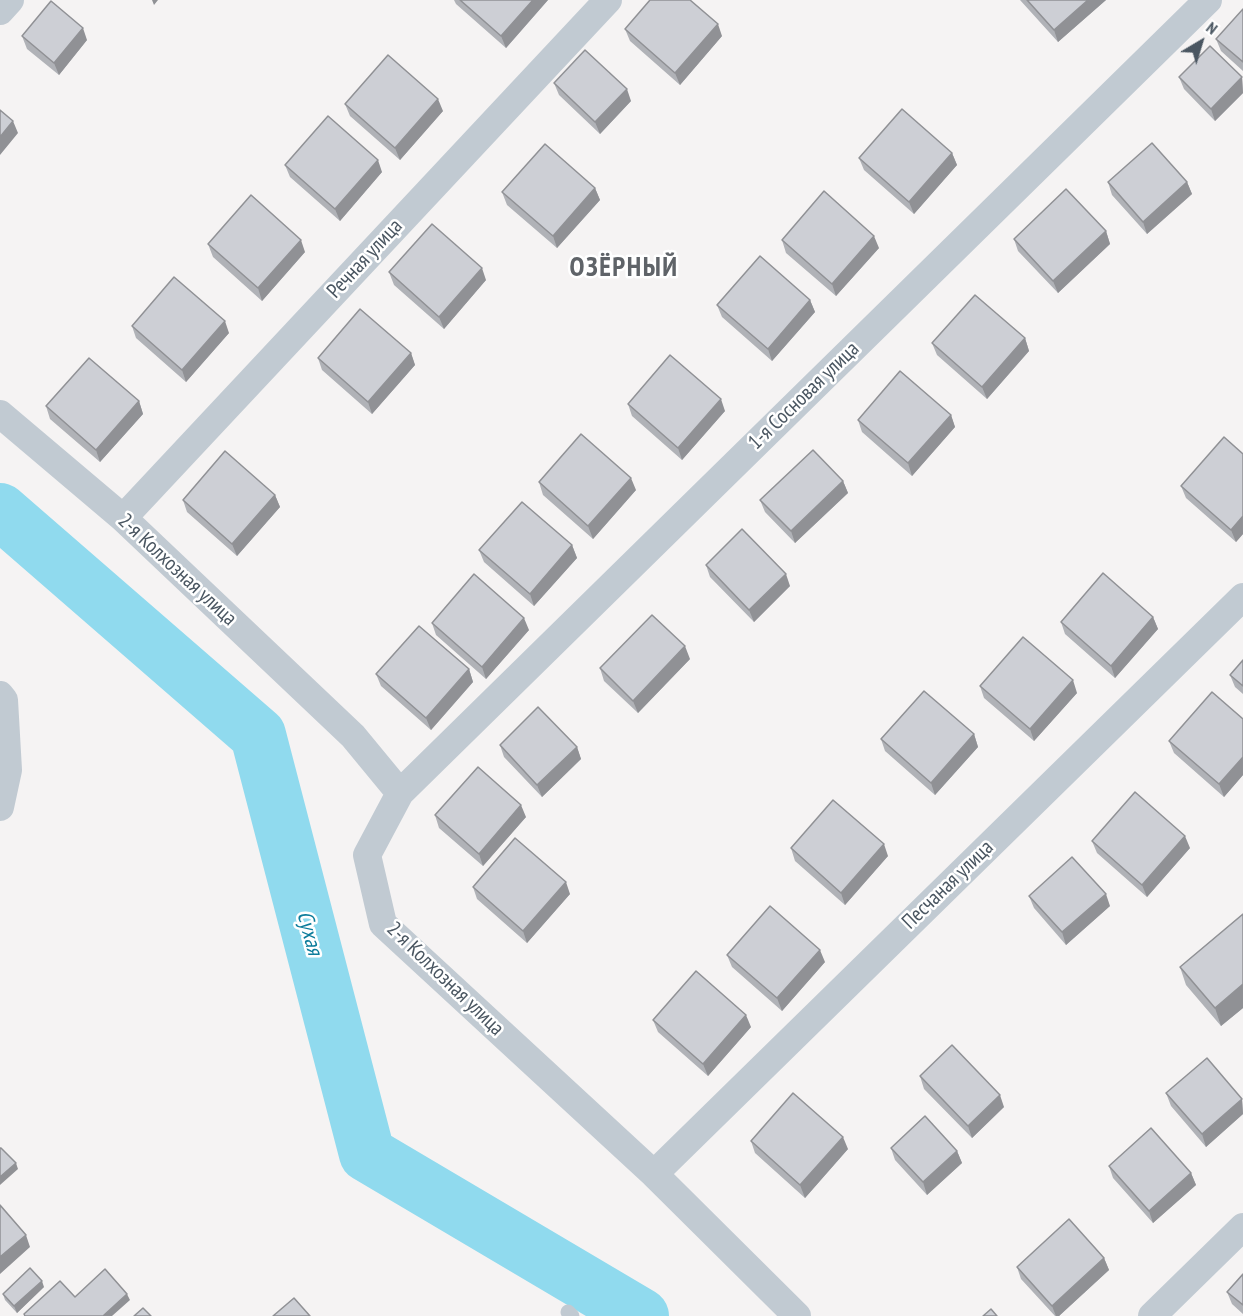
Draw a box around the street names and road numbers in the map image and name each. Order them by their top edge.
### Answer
street label: Речная улица [322,214,408,304]
street label: 1-я Сосновая улица [743,337,865,455]
street label: 2-я Колхозная улица [112,509,242,631]
street label: Песчаная улица [897,835,999,935]
street label: 2-я Колхозная улица [381,917,509,1041]

